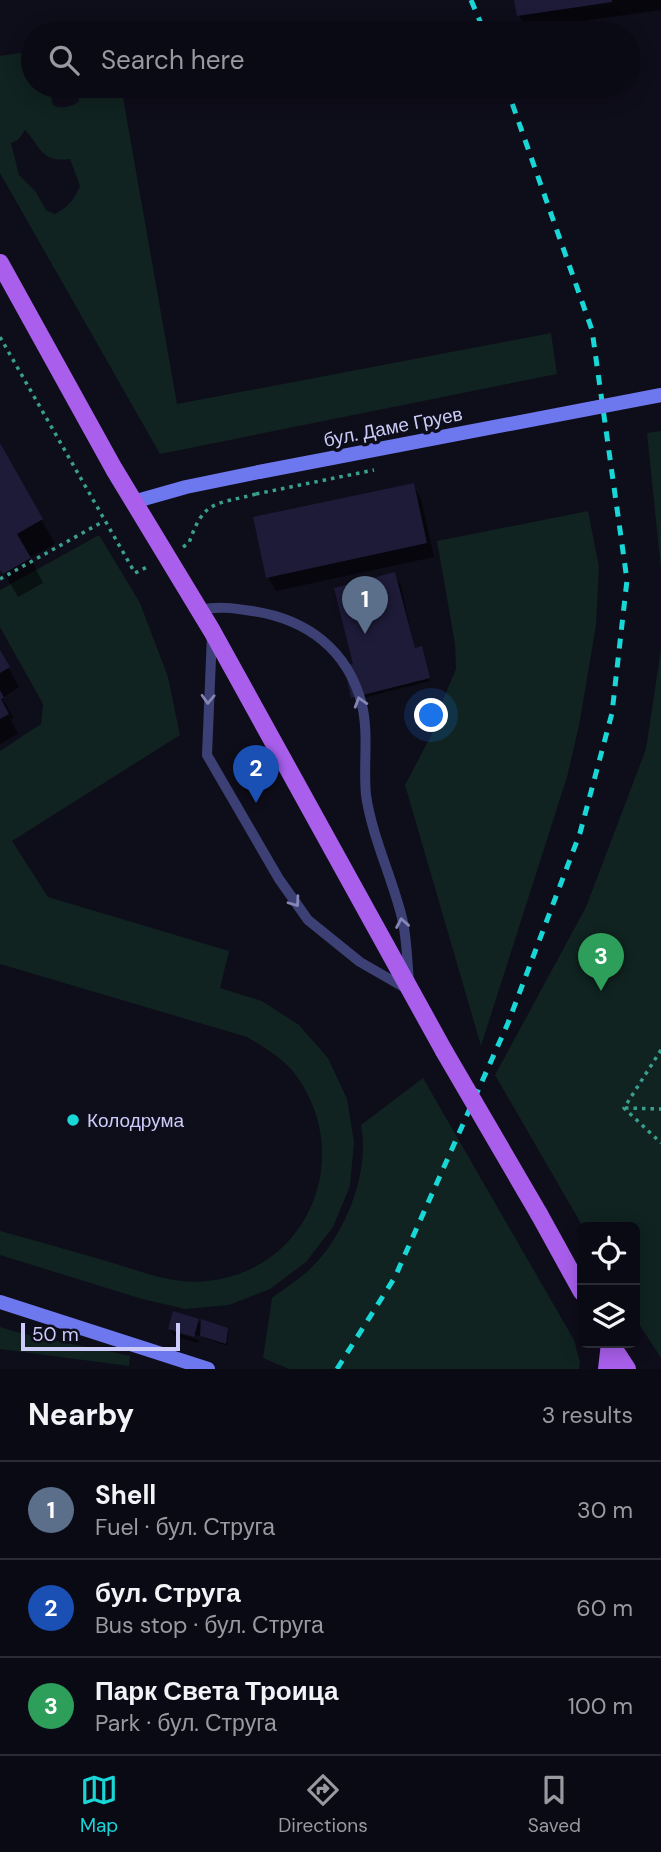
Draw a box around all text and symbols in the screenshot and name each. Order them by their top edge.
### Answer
search box [21,21,640,98]
icon: search [45,41,83,79]
text: Search here [101,43,244,77]
street label: бул. Даме Груев [321,401,465,453]
pin: 1 [342,576,388,634]
one-way arrow [201,694,216,705]
one-way arrow [353,696,368,708]
your location [414,698,448,732]
pin: 2 [233,745,279,803]
one-way arrow [287,894,300,907]
one-way arrow [395,917,410,929]
pin: 3 [578,933,624,991]
place label: Колодрума [87,1108,184,1133]
marker: Колодрума [65,1112,81,1128]
map controls [577,1222,640,1348]
button: locate [577,1222,640,1285]
button: layers [577,1285,640,1348]
scale bar [21,1320,180,1352]
text: 50 m [32,1322,79,1347]
text: Nearby [28,1395,134,1434]
text: 3 results [542,1400,633,1430]
text: Shell [95,1478,156,1512]
text: 1 [47,1495,55,1525]
text: 30 m [577,1495,633,1525]
text: Fuel · бул. Струга [95,1512,275,1542]
text: бул. Струга [95,1576,241,1610]
text: 2 [44,1593,58,1623]
text: 60 m [576,1593,633,1623]
text: Bus stop · бул. Струга [95,1610,324,1640]
text: Парк Света Троица [95,1674,338,1708]
text: 3 [44,1691,58,1721]
text: 100 m [568,1691,633,1721]
text: Park · бул. Струга [95,1708,277,1738]
tab: Map [80,1771,118,1838]
tab: Directions [278,1771,368,1838]
tab: Saved [528,1771,581,1838]

